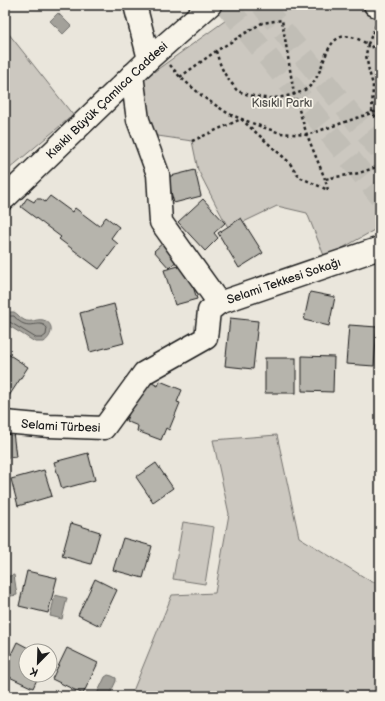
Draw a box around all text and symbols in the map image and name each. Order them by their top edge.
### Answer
street label: Kısıklı Büyük Çamlıca Caddesi [43,39,171,162]
park label: Kısıklı Parkı [252,96,313,111]
street label: Selami Tekkesi Sokağı [225,255,343,308]
street label: Selami Türbesi [20,416,101,436]
north arrow [18,643,58,683]
text: K [28,664,40,679]

